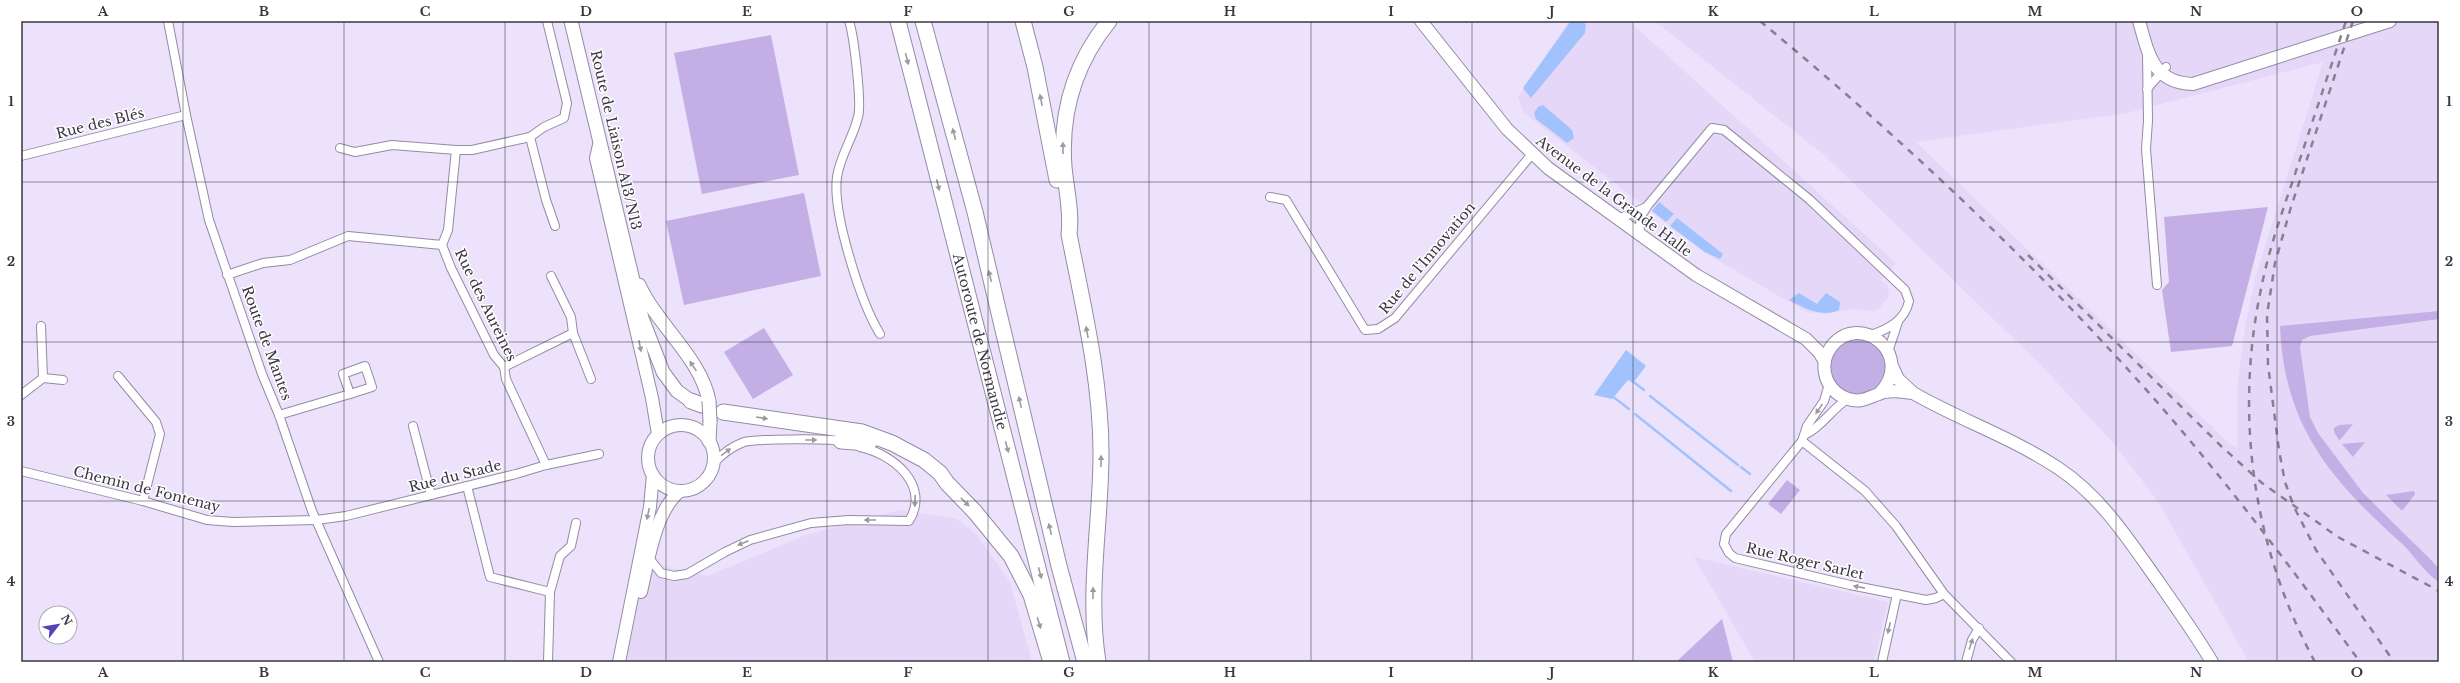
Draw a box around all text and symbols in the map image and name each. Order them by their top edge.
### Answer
text: A [97,3,109,20]
text: B [259,3,269,20]
text: C [420,3,431,20]
text: D [580,3,592,20]
text: E [742,3,752,20]
text: F [904,3,913,20]
text: G [1063,3,1075,20]
text: H [1224,3,1236,20]
text: I [1388,3,1394,20]
text: J [1546,3,1555,20]
text: K [1708,3,1719,20]
text: L [1869,3,1879,20]
text: M [2028,3,2043,20]
text: N [2190,3,2202,20]
text: O [2351,3,2363,20]
street label: Route de Liaison A13/N13 [587,48,645,232]
one-way arrow [904,53,910,65]
text: 1 [8,93,14,110]
one-way arrow [1038,93,1044,106]
text: 1 [2446,93,2452,110]
street label: Rue des Blés [54,103,146,143]
one-way arrow [951,128,957,140]
street label: Avenue de la Grande Halle [1532,131,1696,261]
one-way arrow [1060,141,1066,154]
one-way arrow [935,179,941,191]
street label: Rue de l'Innovation [1375,198,1479,318]
street label: Rue des Aureines [451,246,521,364]
street label: Autoroute de Normandie [949,251,1011,432]
text: 2 [7,253,15,270]
text: 2 [2445,253,2453,270]
one-way arrow [987,269,993,282]
street label: Route de Mantes [238,283,296,403]
one-way arrow [1084,326,1090,338]
one-way arrow [638,340,644,352]
one-way arrow [689,360,697,371]
one-way arrow [1017,396,1023,408]
one-way arrow [1815,404,1823,415]
text: 3 [7,413,15,430]
text: 3 [2445,413,2453,430]
one-way arrow [756,415,768,421]
one-way arrow [805,437,818,443]
one-way arrow [1004,441,1010,453]
one-way arrow [721,448,732,456]
one-way arrow [1098,454,1104,467]
street label: Rue du Stade [407,456,503,496]
street label: Chemin de Fontenay [72,462,222,516]
one-way arrow [911,495,918,507]
one-way arrow [960,497,970,506]
one-way arrow [645,508,651,520]
one-way arrow [863,517,876,523]
one-way arrow [1047,522,1053,535]
street label: Rue Roger Sarlet [1744,539,1866,583]
one-way arrow [738,540,749,546]
one-way arrow [1037,567,1043,579]
text: 4 [7,573,16,590]
text: 4 [2445,573,2454,590]
one-way arrow [1853,583,1865,589]
one-way arrow [1090,587,1097,599]
north arrow [38,605,78,645]
text: N [58,612,76,628]
one-way arrow [1036,617,1042,629]
one-way arrow [1886,622,1892,634]
one-way arrow [1968,638,1974,650]
text: A [97,664,109,681]
text: B [259,664,269,681]
text: C [420,664,431,681]
text: D [580,664,592,681]
text: E [742,664,752,681]
text: F [904,664,913,681]
text: G [1063,664,1075,681]
text: H [1224,664,1236,681]
text: I [1388,664,1394,681]
text: J [1546,664,1555,681]
text: K [1708,664,1719,681]
text: L [1869,664,1879,681]
text: M [2028,664,2043,681]
text: N [2190,664,2202,681]
text: O [2351,664,2363,681]

